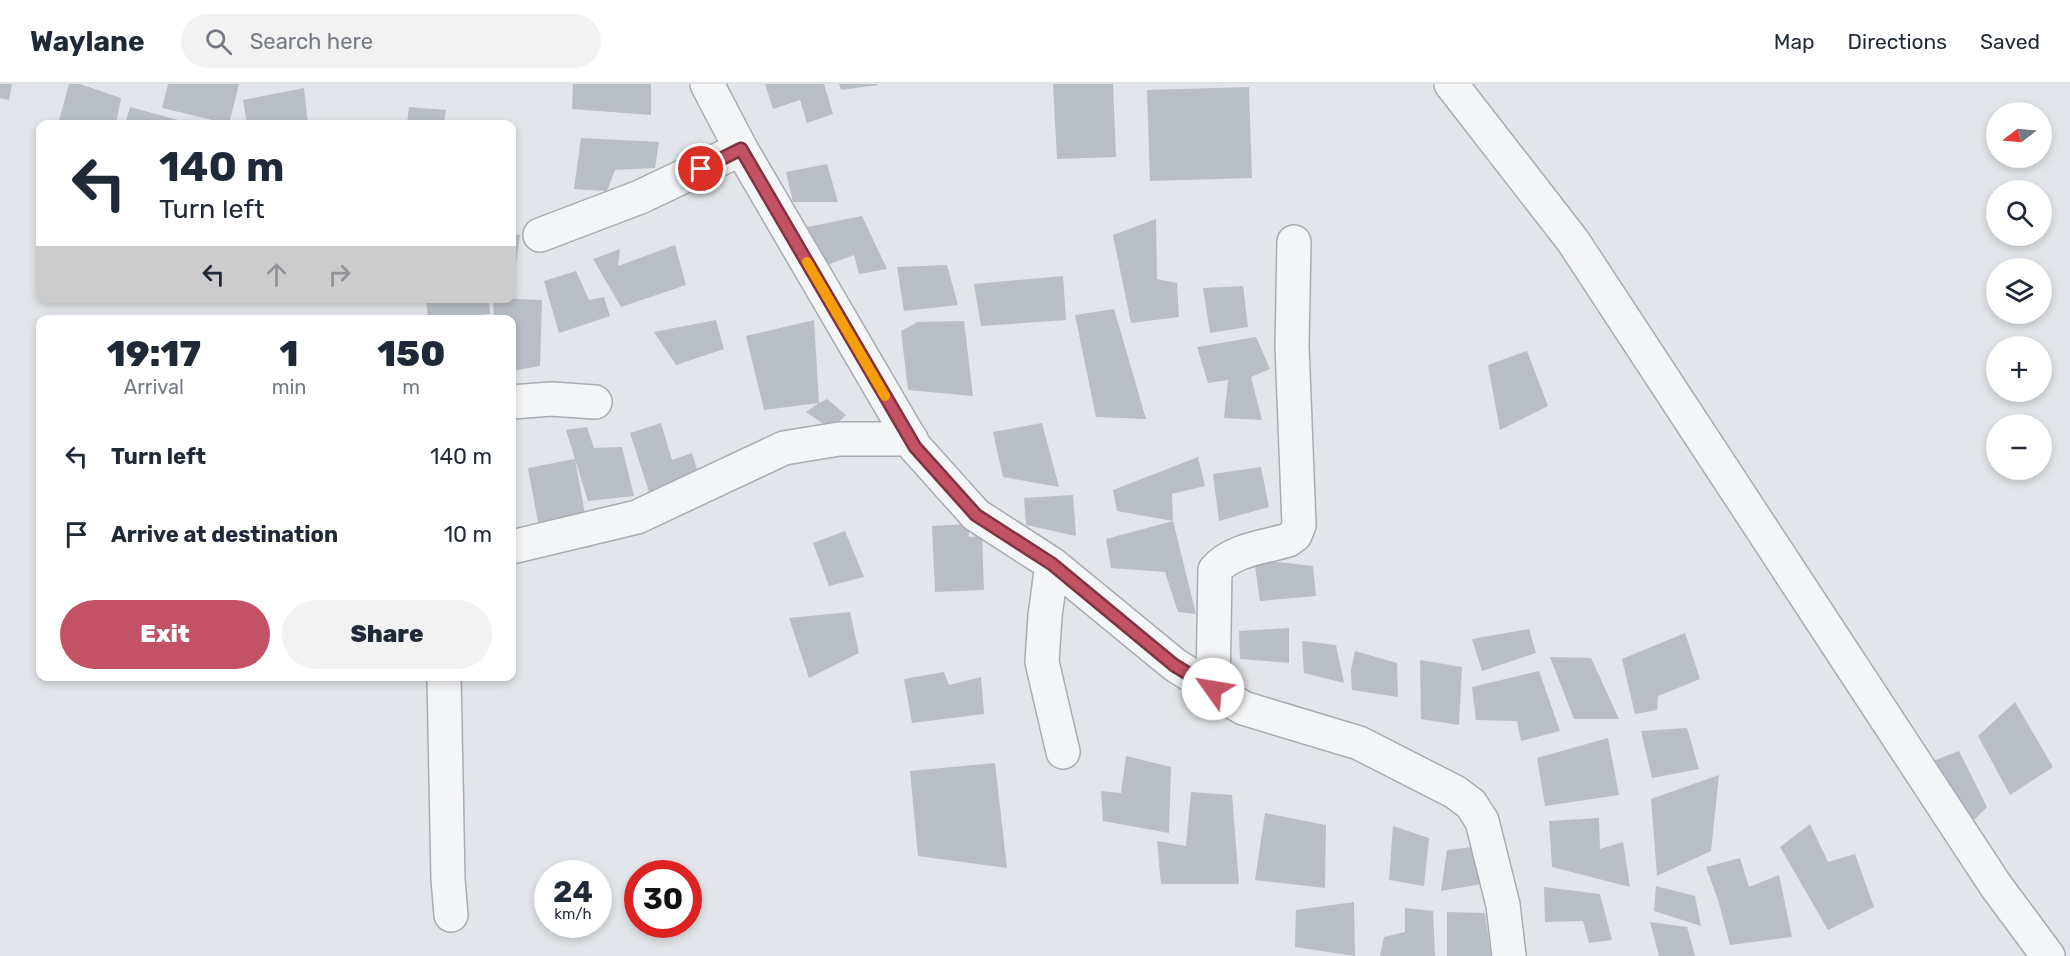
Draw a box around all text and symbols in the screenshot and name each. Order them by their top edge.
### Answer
search box [181,14,601,68]
text: Waylane [30,25,145,58]
icon: search [202,25,235,58]
text: Search here [250,28,373,55]
text: Map [1774,29,1815,54]
text: Directions [1848,29,1947,54]
text: Saved [1980,29,2040,54]
north arrow [1986,102,2052,168]
map controls [1986,102,2052,480]
text: 140 m [159,142,285,192]
pin [675,143,726,194]
icon: left [60,144,138,222]
icon: arrive [684,152,717,185]
button: search [1986,180,2052,246]
text: Turn left [159,193,264,225]
icon: left [197,258,230,291]
icon: ahead [260,258,293,291]
icon: right [323,258,356,291]
button: layers [1986,258,2052,324]
text: 19:17 [107,332,201,375]
text: 1 [280,332,299,375]
text: 150 [377,332,445,375]
button: + [1986,336,2052,402]
text: Arrival [124,375,184,399]
text: min [272,375,306,399]
text: m [402,375,420,399]
button: − [1986,414,2052,480]
icon: left [60,440,93,473]
text: Turn left [111,443,206,470]
text: 140 m [430,443,492,470]
icon: arrive [60,518,93,551]
text: Arrive at destination [111,521,338,548]
text: 10 m [444,521,492,548]
button: Exit [60,600,270,669]
button: Share [282,600,492,669]
position arrow [1181,657,1245,721]
speed limit sign: 30 [624,860,702,938]
text: 24 [553,874,593,910]
text: km/h [554,905,592,923]

